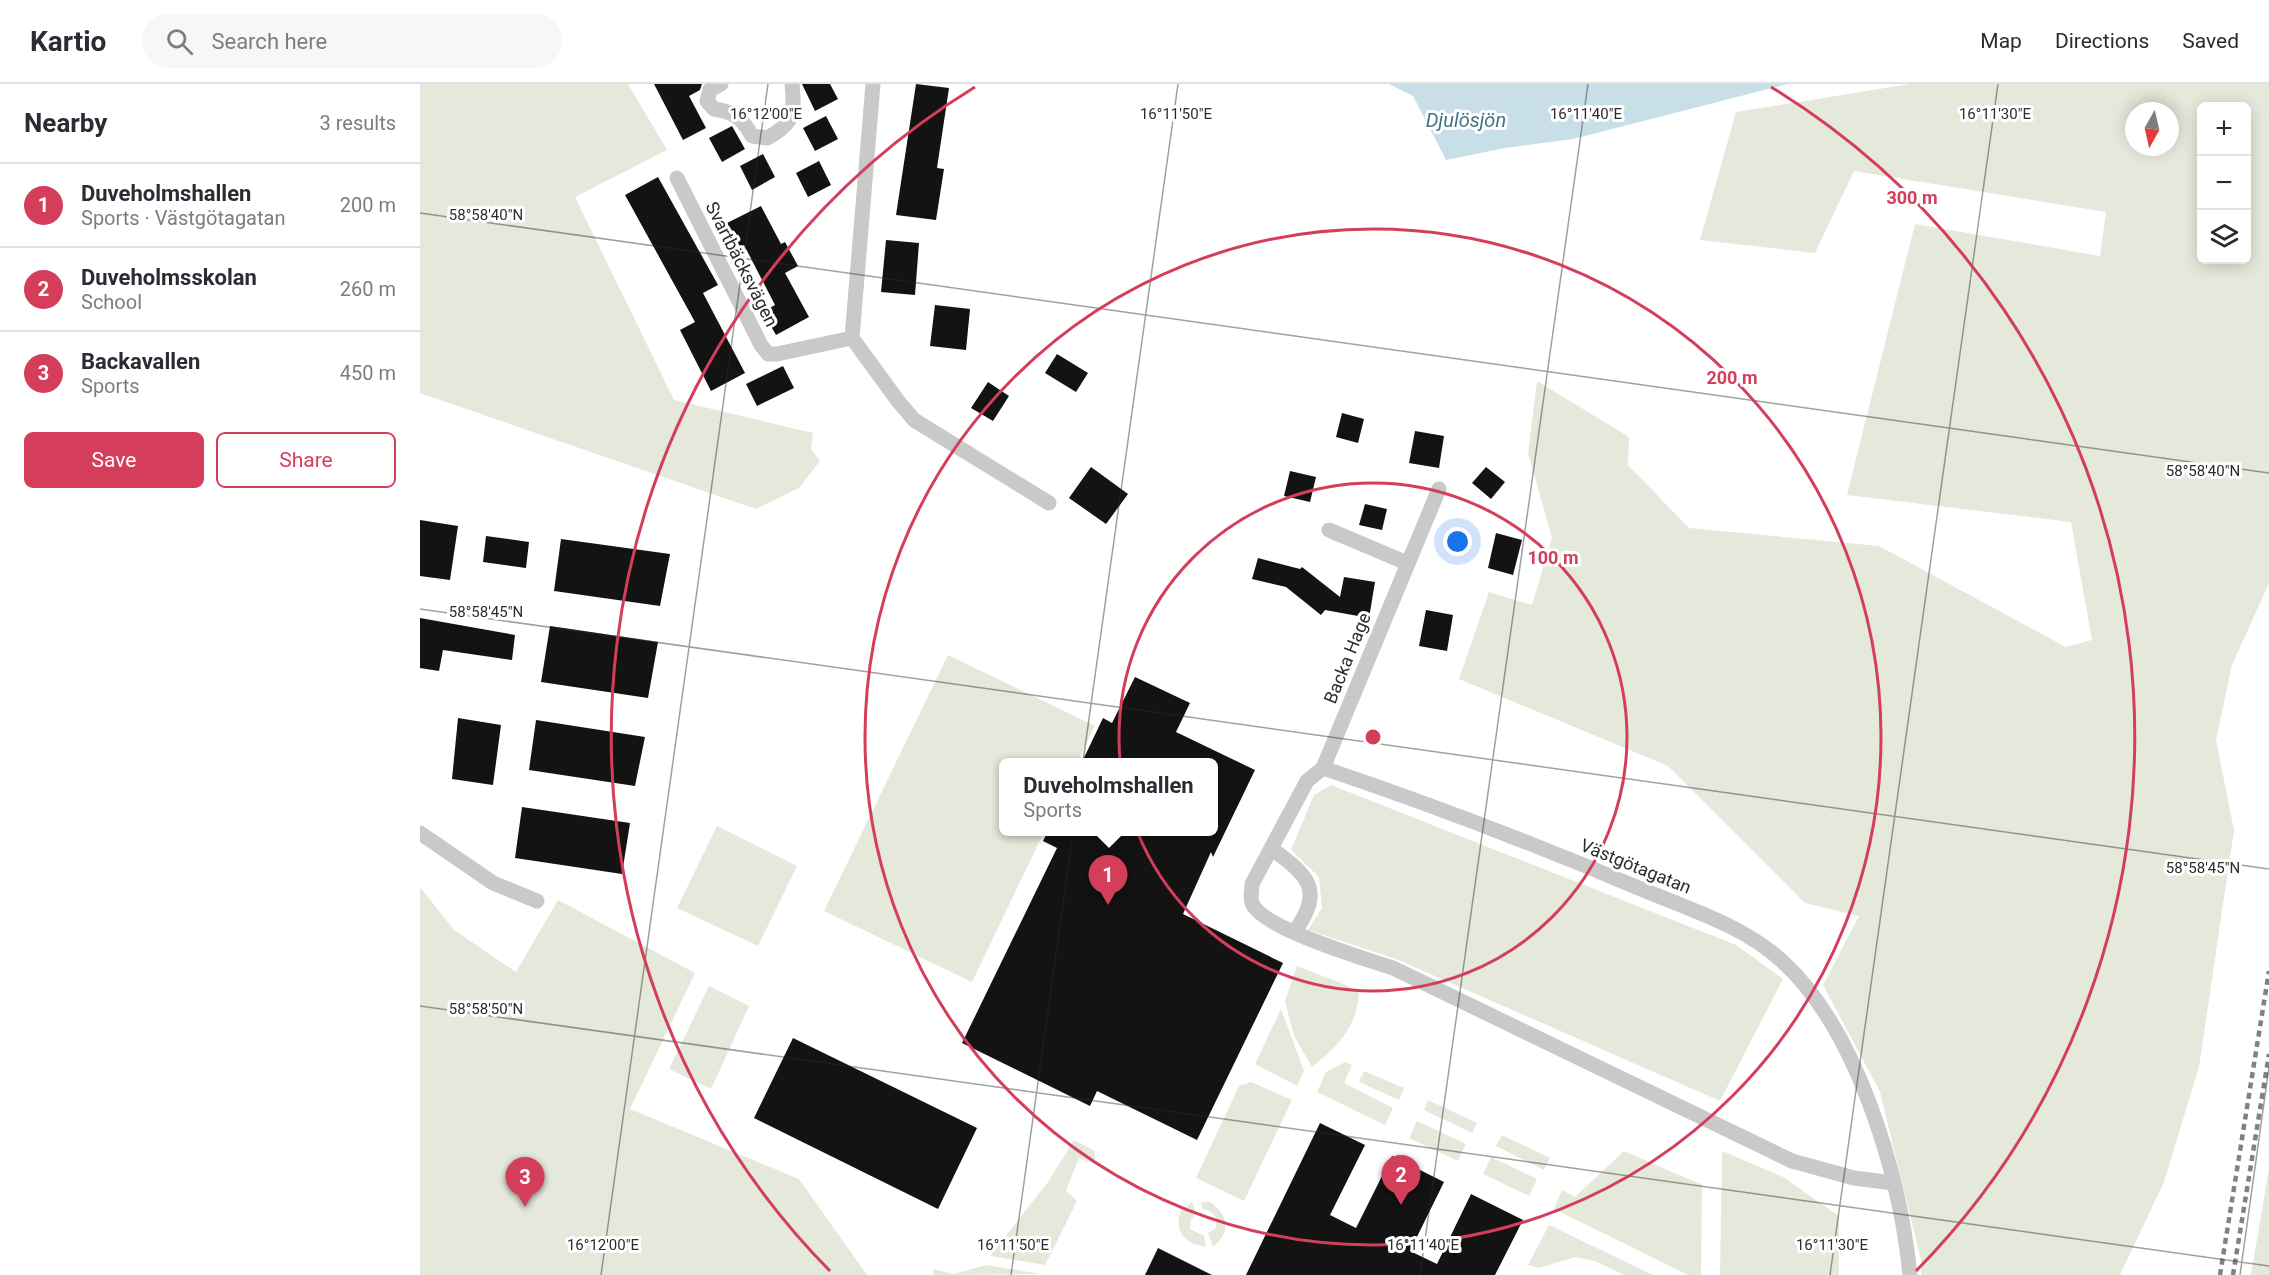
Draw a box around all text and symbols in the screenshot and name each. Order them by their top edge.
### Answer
search box [142,14,562,68]
text: Kartio [30,25,106,58]
icon: search [163,25,196,58]
text: Search here [211,29,327,54]
text: Map [1980,29,2022,53]
text: Directions [2055,29,2149,53]
text: Saved [2182,29,2239,53]
north arrow [2125,102,2179,156]
map controls [2197,102,2251,264]
button: + [2197,102,2251,156]
text: 16°12'00"E [730,105,803,123]
text: 16°11'50"E [1140,105,1213,123]
text: 16°11'40"E [1550,105,1623,123]
text: 16°11'30"E [1959,105,2032,123]
text: Nearby [24,108,107,138]
water label: Djulösjön [1426,108,1506,132]
text: 3 results [320,111,396,135]
button: − [2197,156,2251,210]
text: Duveholmshallen [81,181,251,206]
text: 300 m [1886,187,1938,208]
text: 1 [38,193,49,217]
text: 200 m [340,193,396,217]
street label: Svartbäcksvägen [701,198,783,330]
text: Sports · Västgötagatan [81,206,285,230]
text: 58°58'40"N [449,206,523,224]
button: layers [2197,210,2251,264]
text: Duveholmsskolan [81,265,257,290]
text: 2 [38,277,49,301]
text: 260 m [340,277,396,301]
text: School [81,290,142,314]
text: Backavallen [81,349,200,374]
text: 3 [38,361,49,385]
text: 450 m [340,361,396,385]
text: 200 m [1706,367,1758,388]
text: Sports [81,374,140,398]
button: Save [24,432,204,488]
button: Share [216,432,396,488]
text: 58°58'40"N [2166,462,2240,480]
your location [1443,527,1472,556]
text: 100 m [1527,547,1579,568]
text: 58°58'45"N [449,603,523,621]
street label: Backa Hage [1319,610,1375,706]
centre of rings [1363,727,1383,747]
popup [999,758,1218,836]
text: Duveholmshallen [1023,773,1194,798]
text: Sports [1023,798,1082,822]
street label: Västgötagatan [1578,834,1694,898]
pin: 1 [1088,856,1128,905]
text: 58°58'45"N [2166,859,2240,877]
text: 58°58'50"N [449,1000,523,1018]
pin: 2 [1382,1156,1420,1205]
pin: 3 [506,1158,544,1207]
text: 16°12'00"E [567,1236,640,1254]
text: 16°11'50"E [977,1236,1050,1254]
text: 16°11'40"E [1387,1236,1460,1254]
text: 16°11'30"E [1796,1236,1869,1254]

